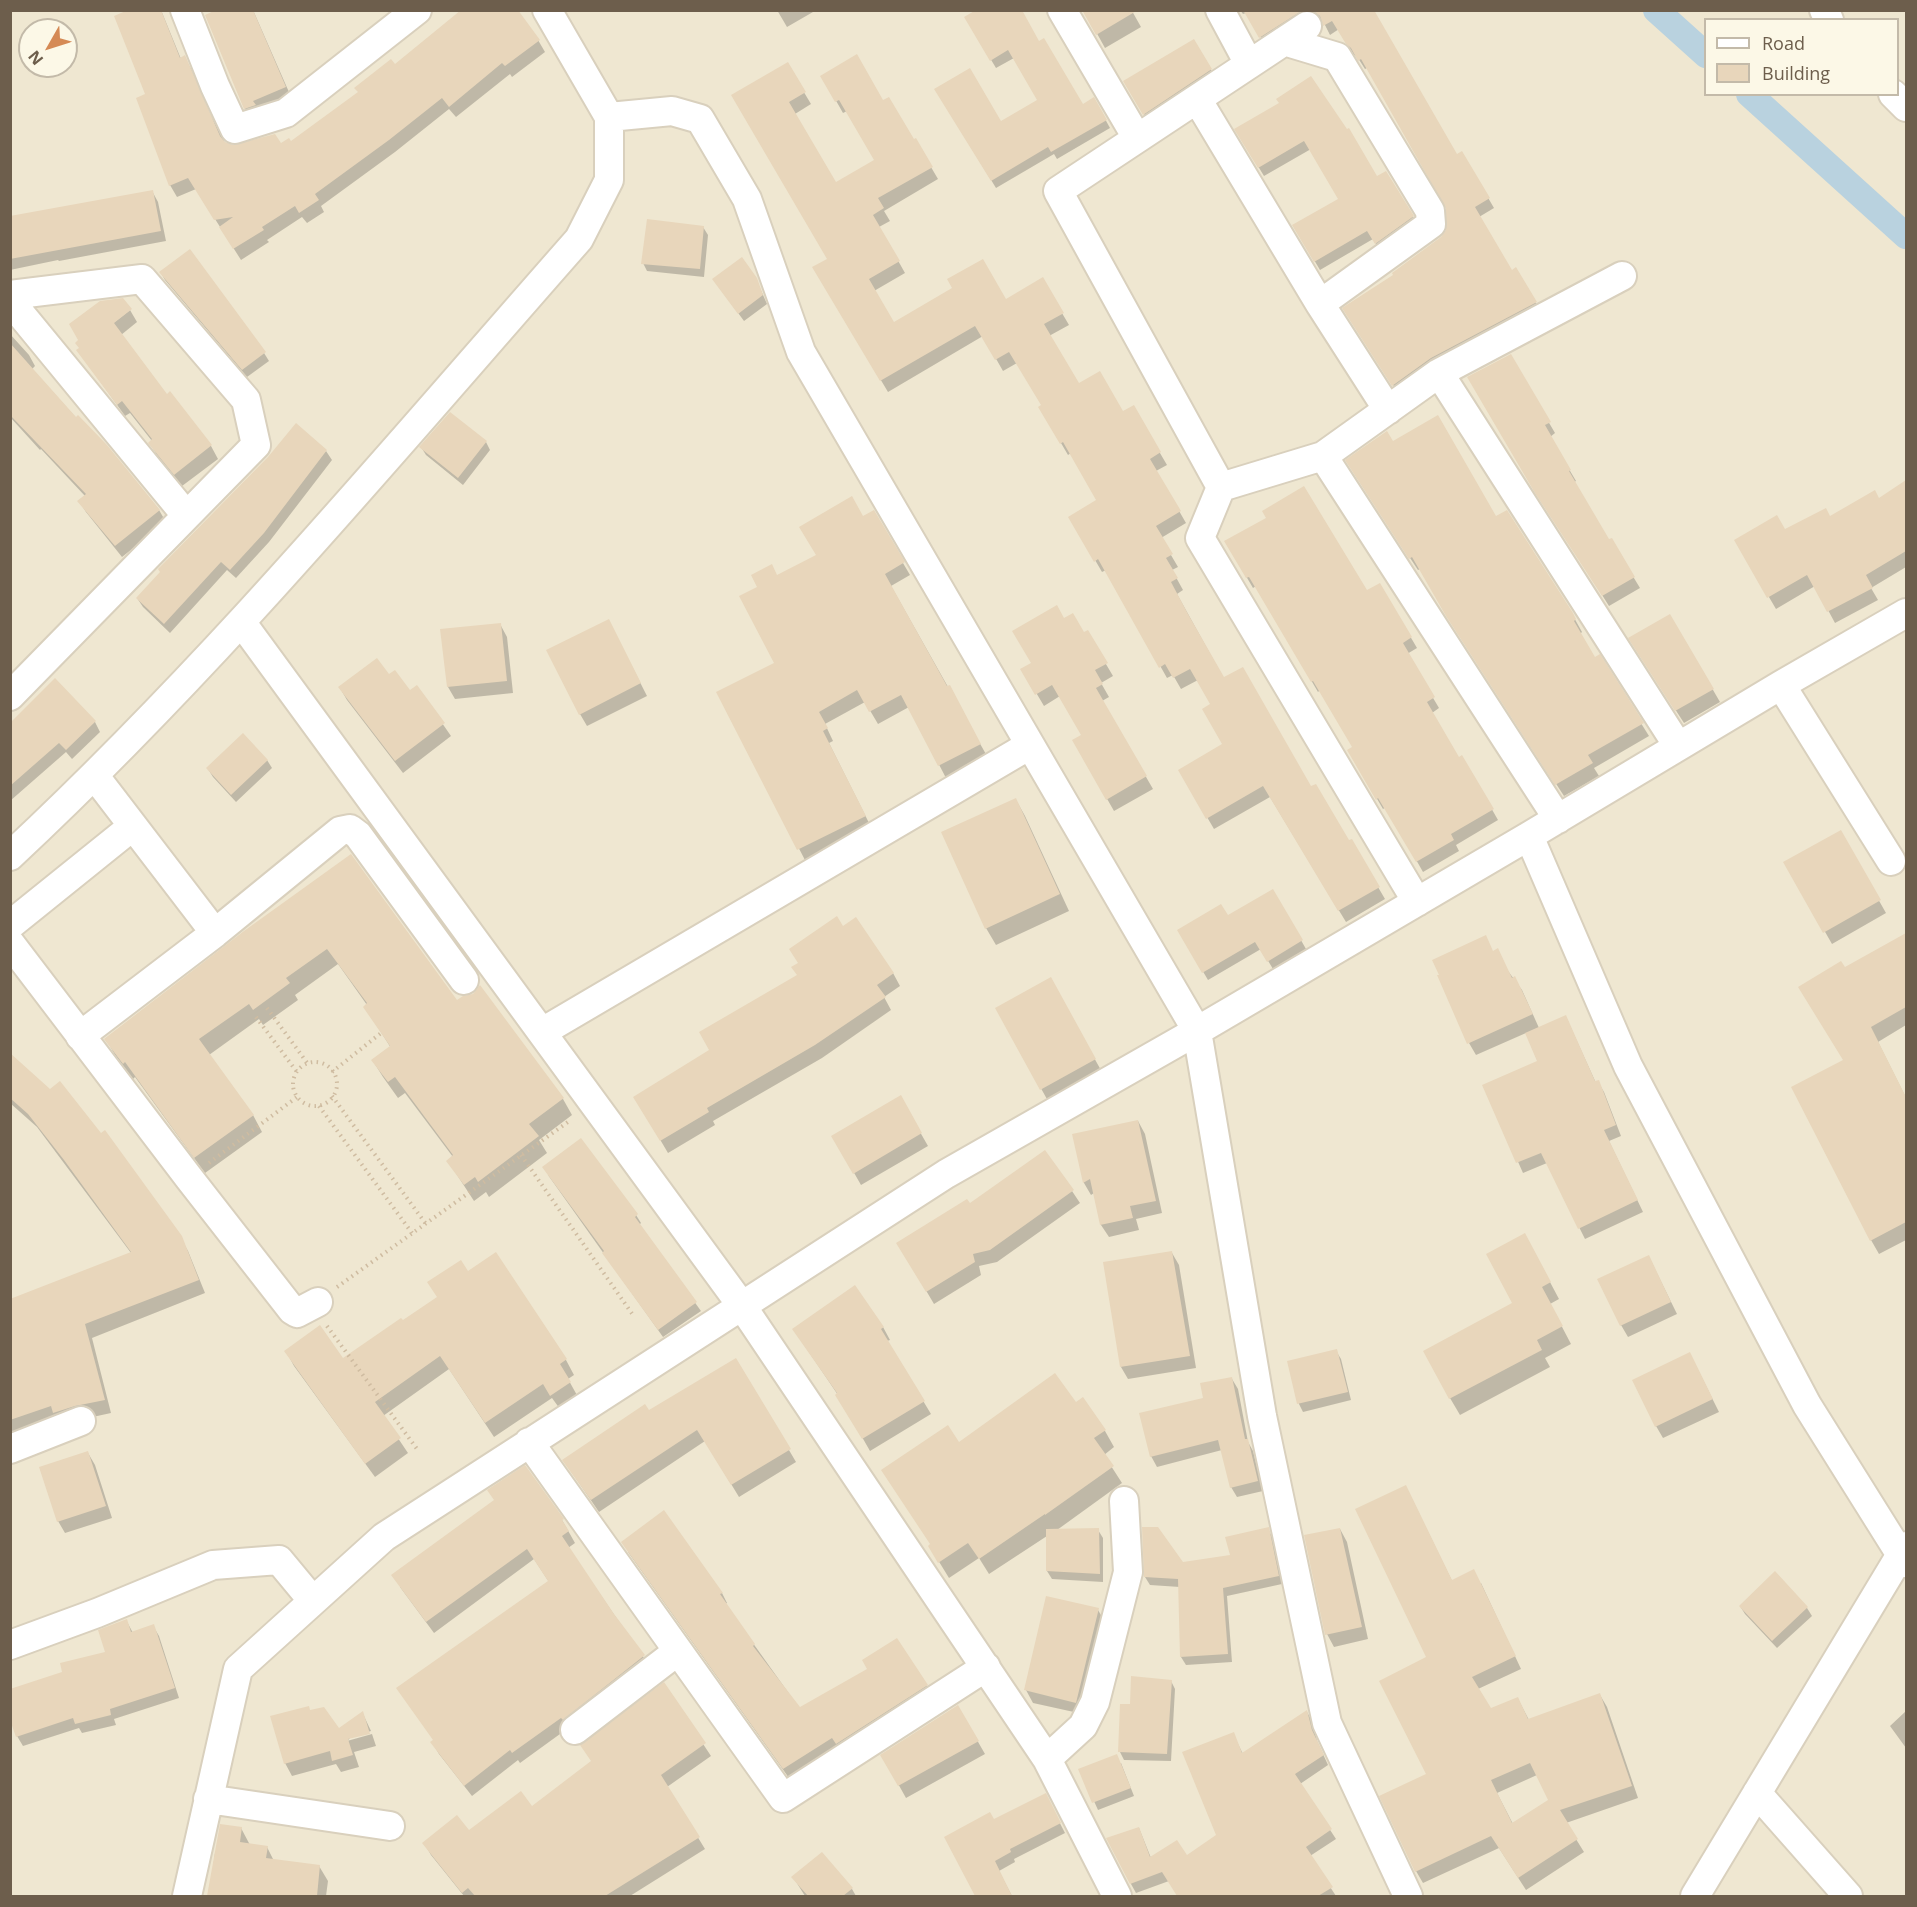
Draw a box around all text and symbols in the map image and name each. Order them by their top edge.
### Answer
north arrow [18,18,78,78]
legend [1704,18,1899,96]
text: Road [1762,31,1805,55]
text: N [23,46,48,70]
text: Building [1762,61,1830,85]

